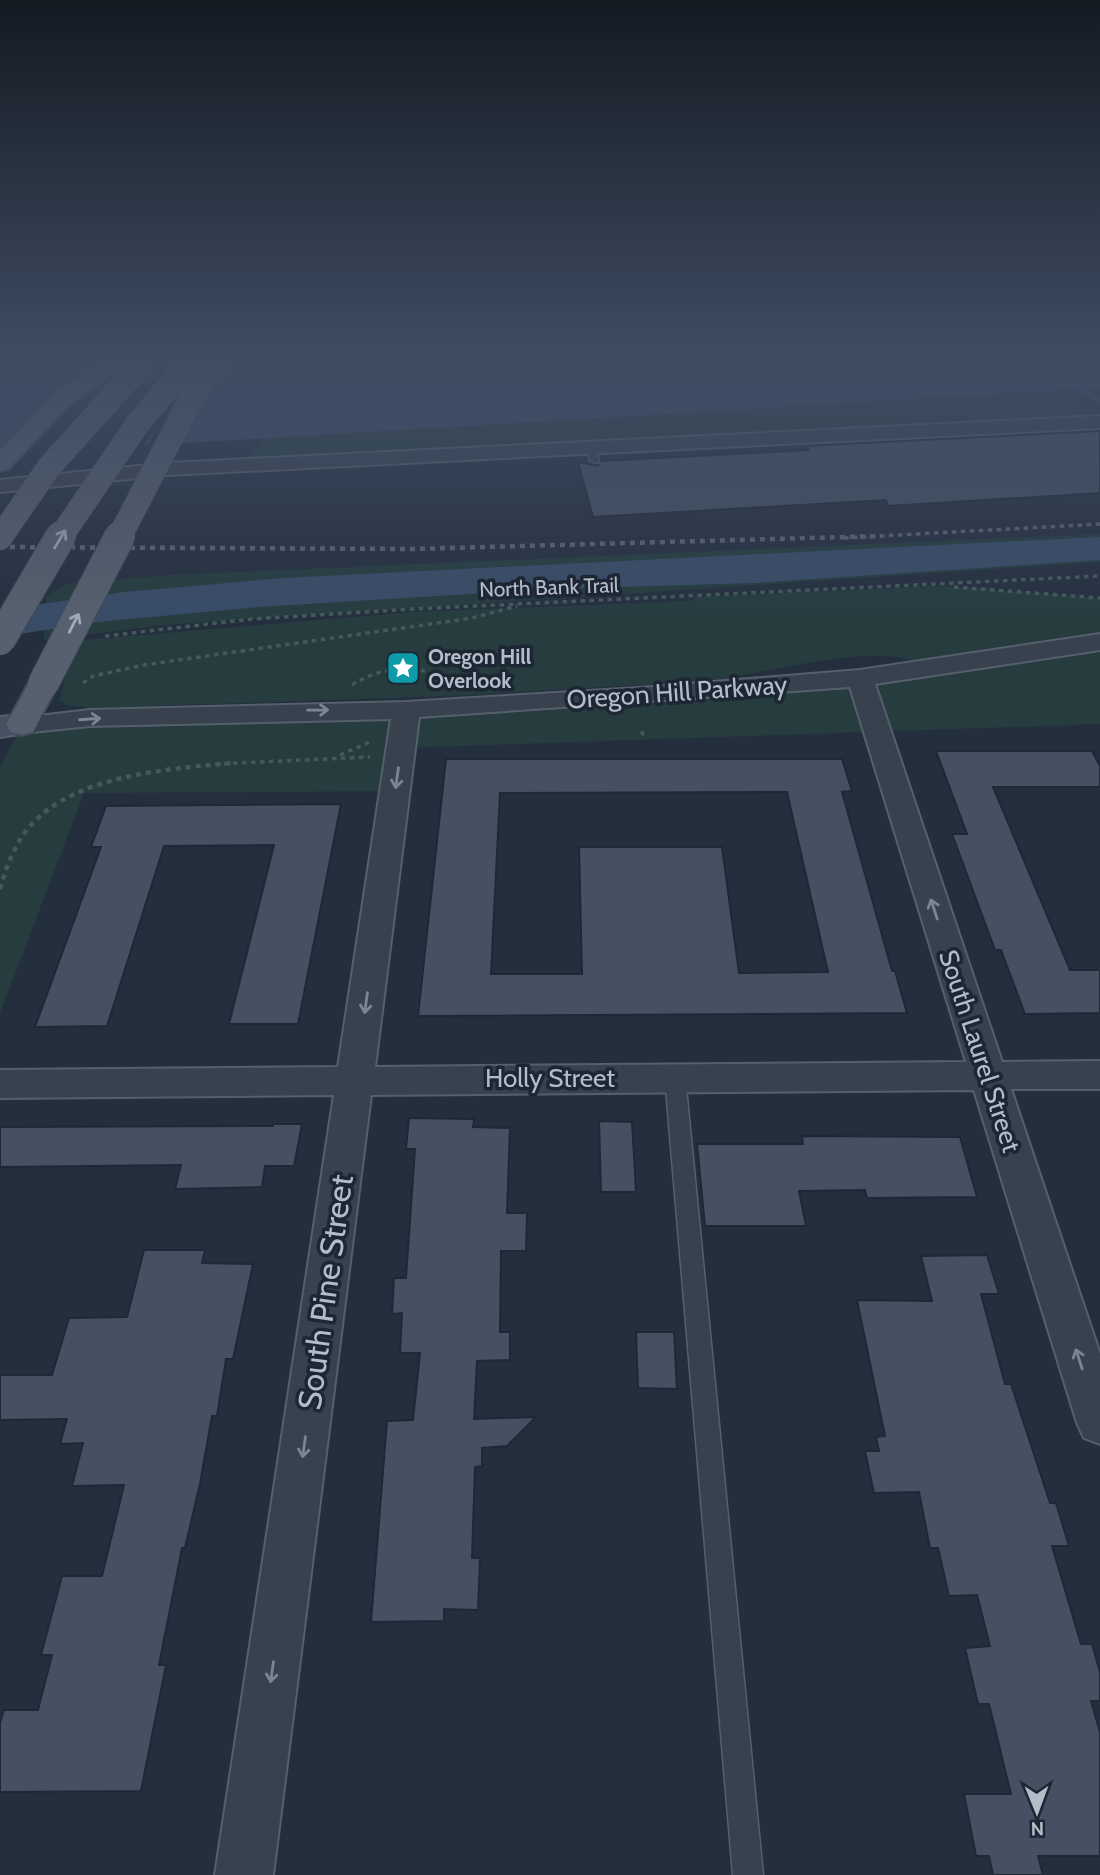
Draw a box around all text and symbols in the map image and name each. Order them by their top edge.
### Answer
one-way arrow [54,530,68,550]
street label: North Bank Trail [479,572,619,602]
one-way arrow [67,613,81,634]
place label: Oregon Hill Overlook [428,644,532,693]
place icon: Oregon Hill Overlook [384,649,422,687]
street label: Oregon Hill Parkway [566,668,788,716]
one-way arrow [306,704,329,717]
one-way arrow [78,712,101,725]
one-way arrow [390,766,403,788]
one-way arrow [927,898,940,920]
street label: South Laurel Street [932,946,1028,1156]
one-way arrow [359,991,372,1014]
street label: Holly Street [485,1062,615,1094]
street label: South Pine Street [289,1172,361,1412]
one-way arrow [1072,1348,1084,1370]
one-way arrow [297,1435,310,1457]
one-way arrow [265,1660,278,1683]
north arrow [1002,1777,1072,1847]
text: N [1030,1817,1044,1840]

